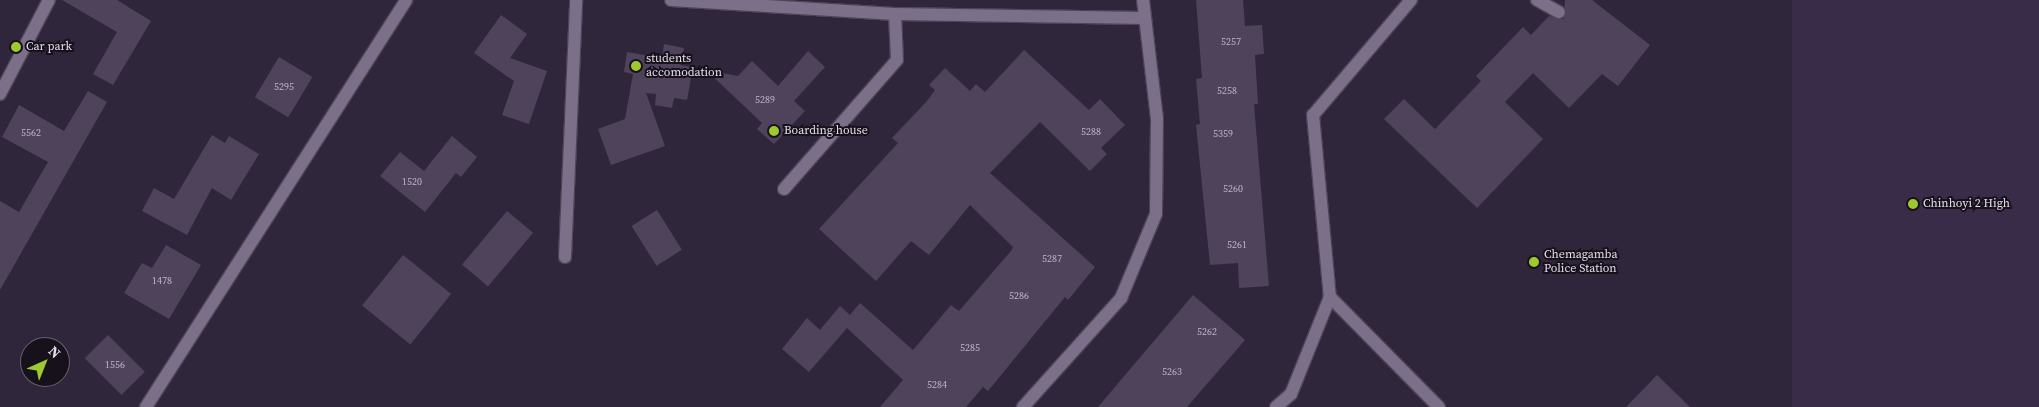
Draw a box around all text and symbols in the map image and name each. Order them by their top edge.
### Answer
house number: 5257 [1221,36,1241,48]
place label: Car park [26,40,72,54]
marker: Car park [10,41,22,53]
place label: students accomodation [646,52,722,80]
marker: students accomodation [630,60,642,72]
house number: 5295 [274,81,294,93]
house number: 5258 [1217,85,1237,97]
house number: 5289 [755,94,775,106]
place label: Boarding house [784,124,868,138]
marker: Boarding house [768,125,780,137]
house number: 5288 [1081,126,1101,138]
house number: 5562 [21,127,41,139]
house number: 5359 [1213,128,1233,140]
house number: 1520 [402,176,422,188]
house number: 5260 [1223,183,1243,195]
place label: Chinhoyi 2 High [1923,197,2010,211]
marker: Chinhoyi 2 High [1907,198,1919,210]
house number: 5261 [1227,239,1247,251]
place label: Chemagamba Police Station [1544,248,1618,276]
house number: 5287 [1042,253,1062,265]
marker: Chemagamba Police Station [1528,256,1540,268]
house number: 1478 [152,275,172,287]
house number: 5286 [1009,290,1029,302]
house number: 5262 [1197,326,1217,338]
north arrow [20,337,70,387]
text: N [44,341,65,363]
house number: 5285 [960,342,980,354]
house number: 1556 [105,359,125,371]
house number: 5263 [1162,366,1182,378]
house number: 5284 [927,379,947,391]

